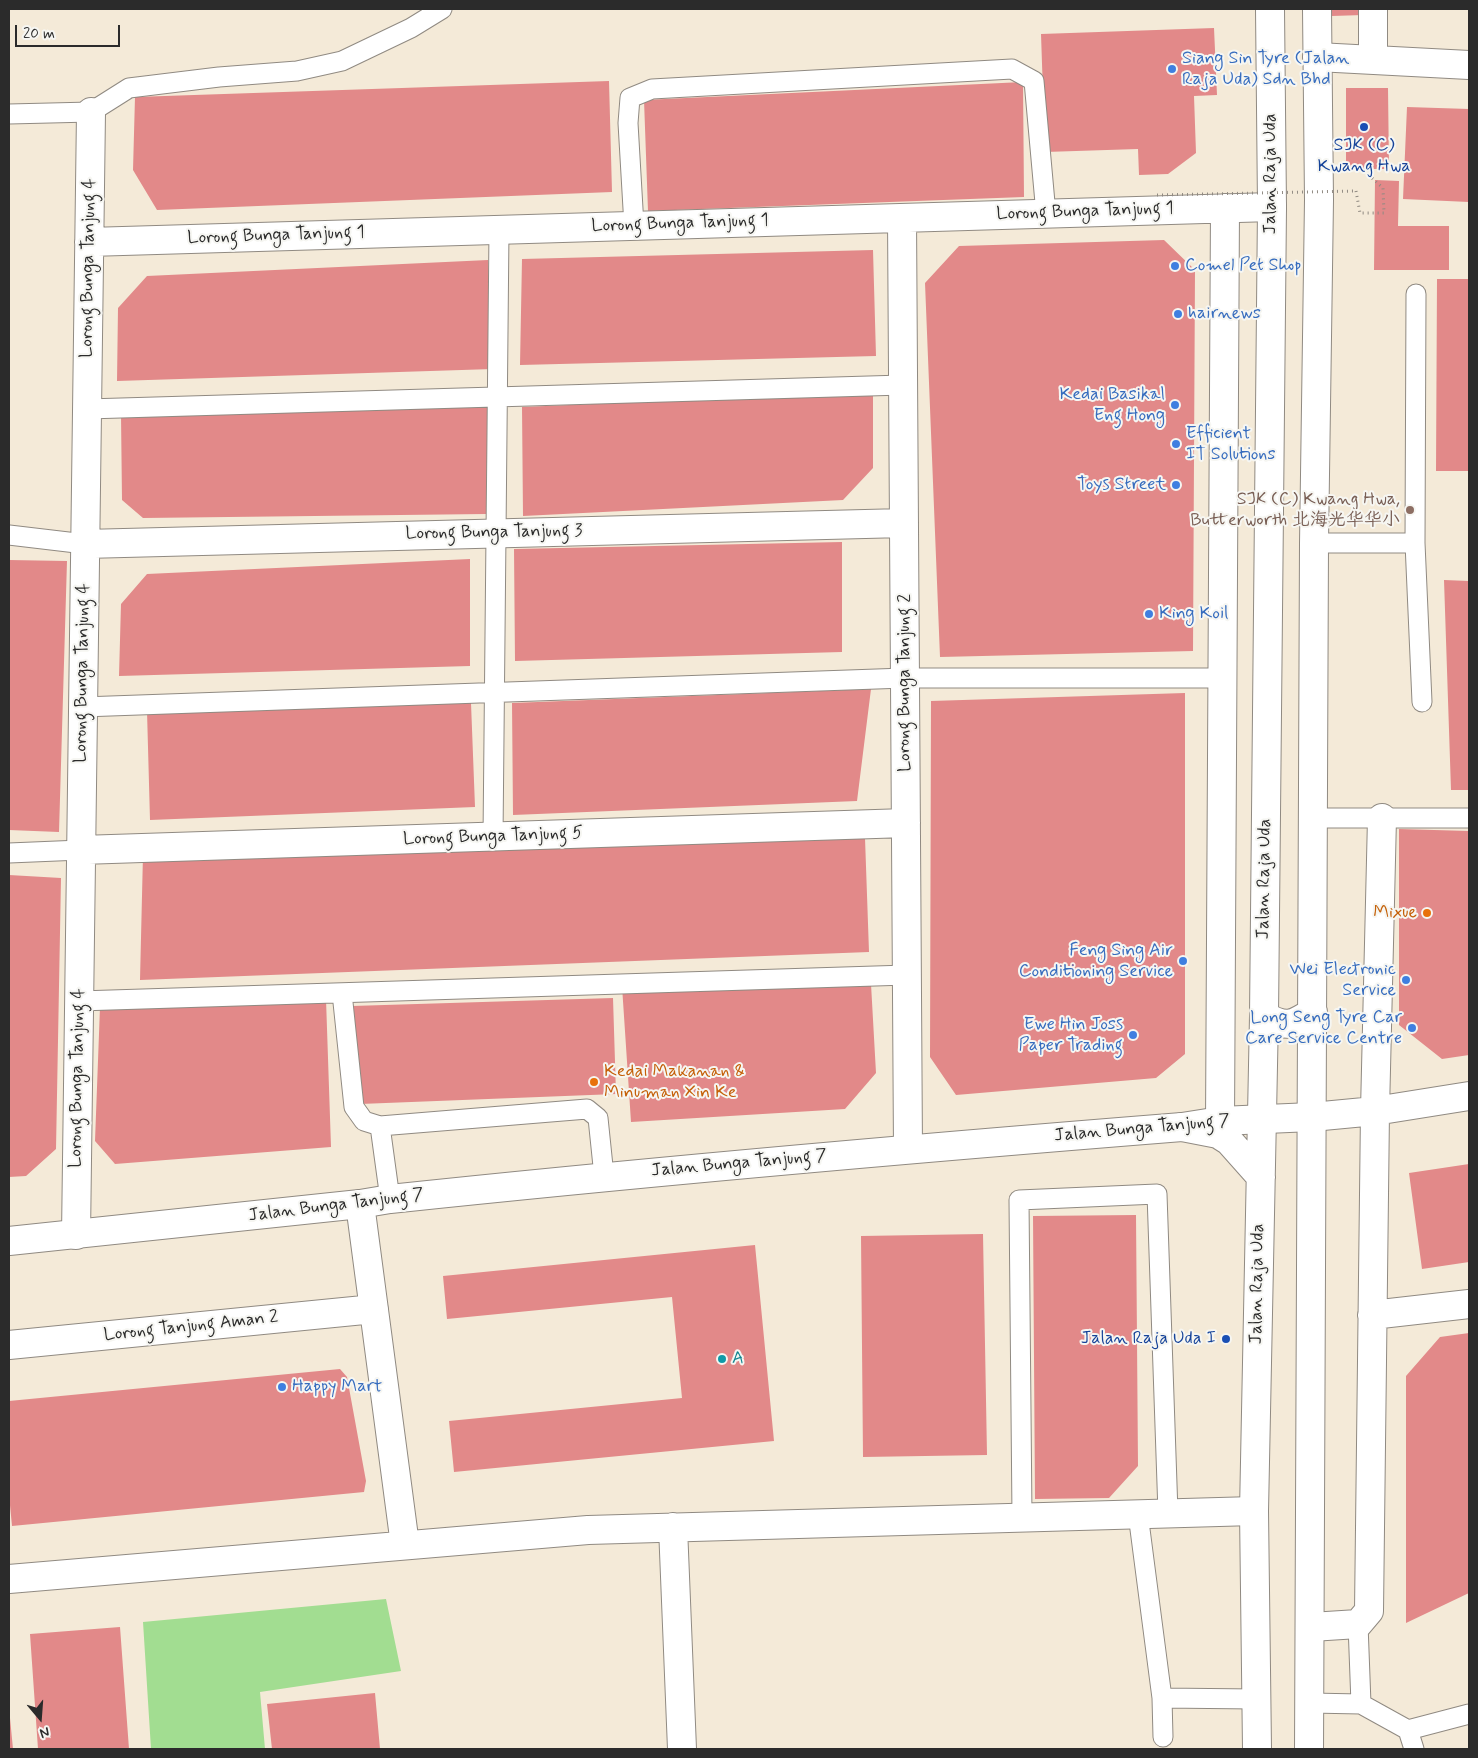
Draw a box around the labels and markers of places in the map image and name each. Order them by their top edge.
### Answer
place label: Siang Sin Tyre (Jalan Raja Uda) Sdn Bhd [1182,48,1349,90]
marker: Siang Sin Tyre (Jalan Raja Uda) Sdn Bhd [1166,63,1178,75]
marker: SJK (C) Kwang Hwa [1358,121,1370,133]
place label: SJK (C) Kwang Hwa [1317,135,1411,178]
place label: Comel Pet Shop [1185,255,1302,277]
marker: Comel Pet Shop [1169,260,1181,272]
place label: hairnews [1188,303,1261,325]
marker: hairnews [1172,308,1184,320]
place label: Kedai Basikal Eng Hong [1060,384,1165,426]
marker: Kedai Basikal Eng Hong [1169,399,1181,411]
place label: Efficient IT Solutions [1186,423,1275,466]
marker: Efficient IT Solutions [1170,438,1182,450]
place label: Toys Street [1077,474,1166,496]
marker: Toys Street [1170,479,1182,491]
place label: SJK (C) Kwang Hwa, Butterworth 北海光华华小 [1190,489,1400,532]
marker: SJK (C) Kwang Hwa, Butterworth 北海光华华小 [1404,504,1416,516]
place label: King Koil [1159,603,1228,625]
marker: King Koil [1143,608,1155,620]
place label: Mixue [1373,902,1417,924]
marker: Mixue [1421,907,1433,919]
place label: Feng Sing Air Conditioning Service [1019,940,1173,982]
marker: Feng Sing Air Conditioning Service [1177,955,1189,967]
place label: Wei Electronic Service [1290,959,1396,1002]
marker: Wei Electronic Service [1400,974,1412,986]
place label: Long Seng Tyre Car Care Service Centre [1245,1007,1402,1050]
place label: Ewe Hin Joss Paper Trading [1018,1014,1123,1056]
marker: Long Seng Tyre Car Care Service Centre [1406,1022,1418,1034]
marker: Ewe Hin Joss Paper Trading [1127,1029,1139,1041]
place label: Kedai Makanan & Minuman Xin Ke [604,1061,745,1104]
marker: Kedai Makanan & Minuman Xin Ke [588,1076,600,1088]
place label: Jalan Raja Uda I [1081,1328,1216,1350]
marker: Jalan Raja Uda I [1220,1333,1232,1345]
place label: A [732,1348,744,1370]
marker: A [716,1353,728,1365]
place label: Happy Mart [292,1376,382,1398]
marker: Happy Mart [276,1381,288,1393]

